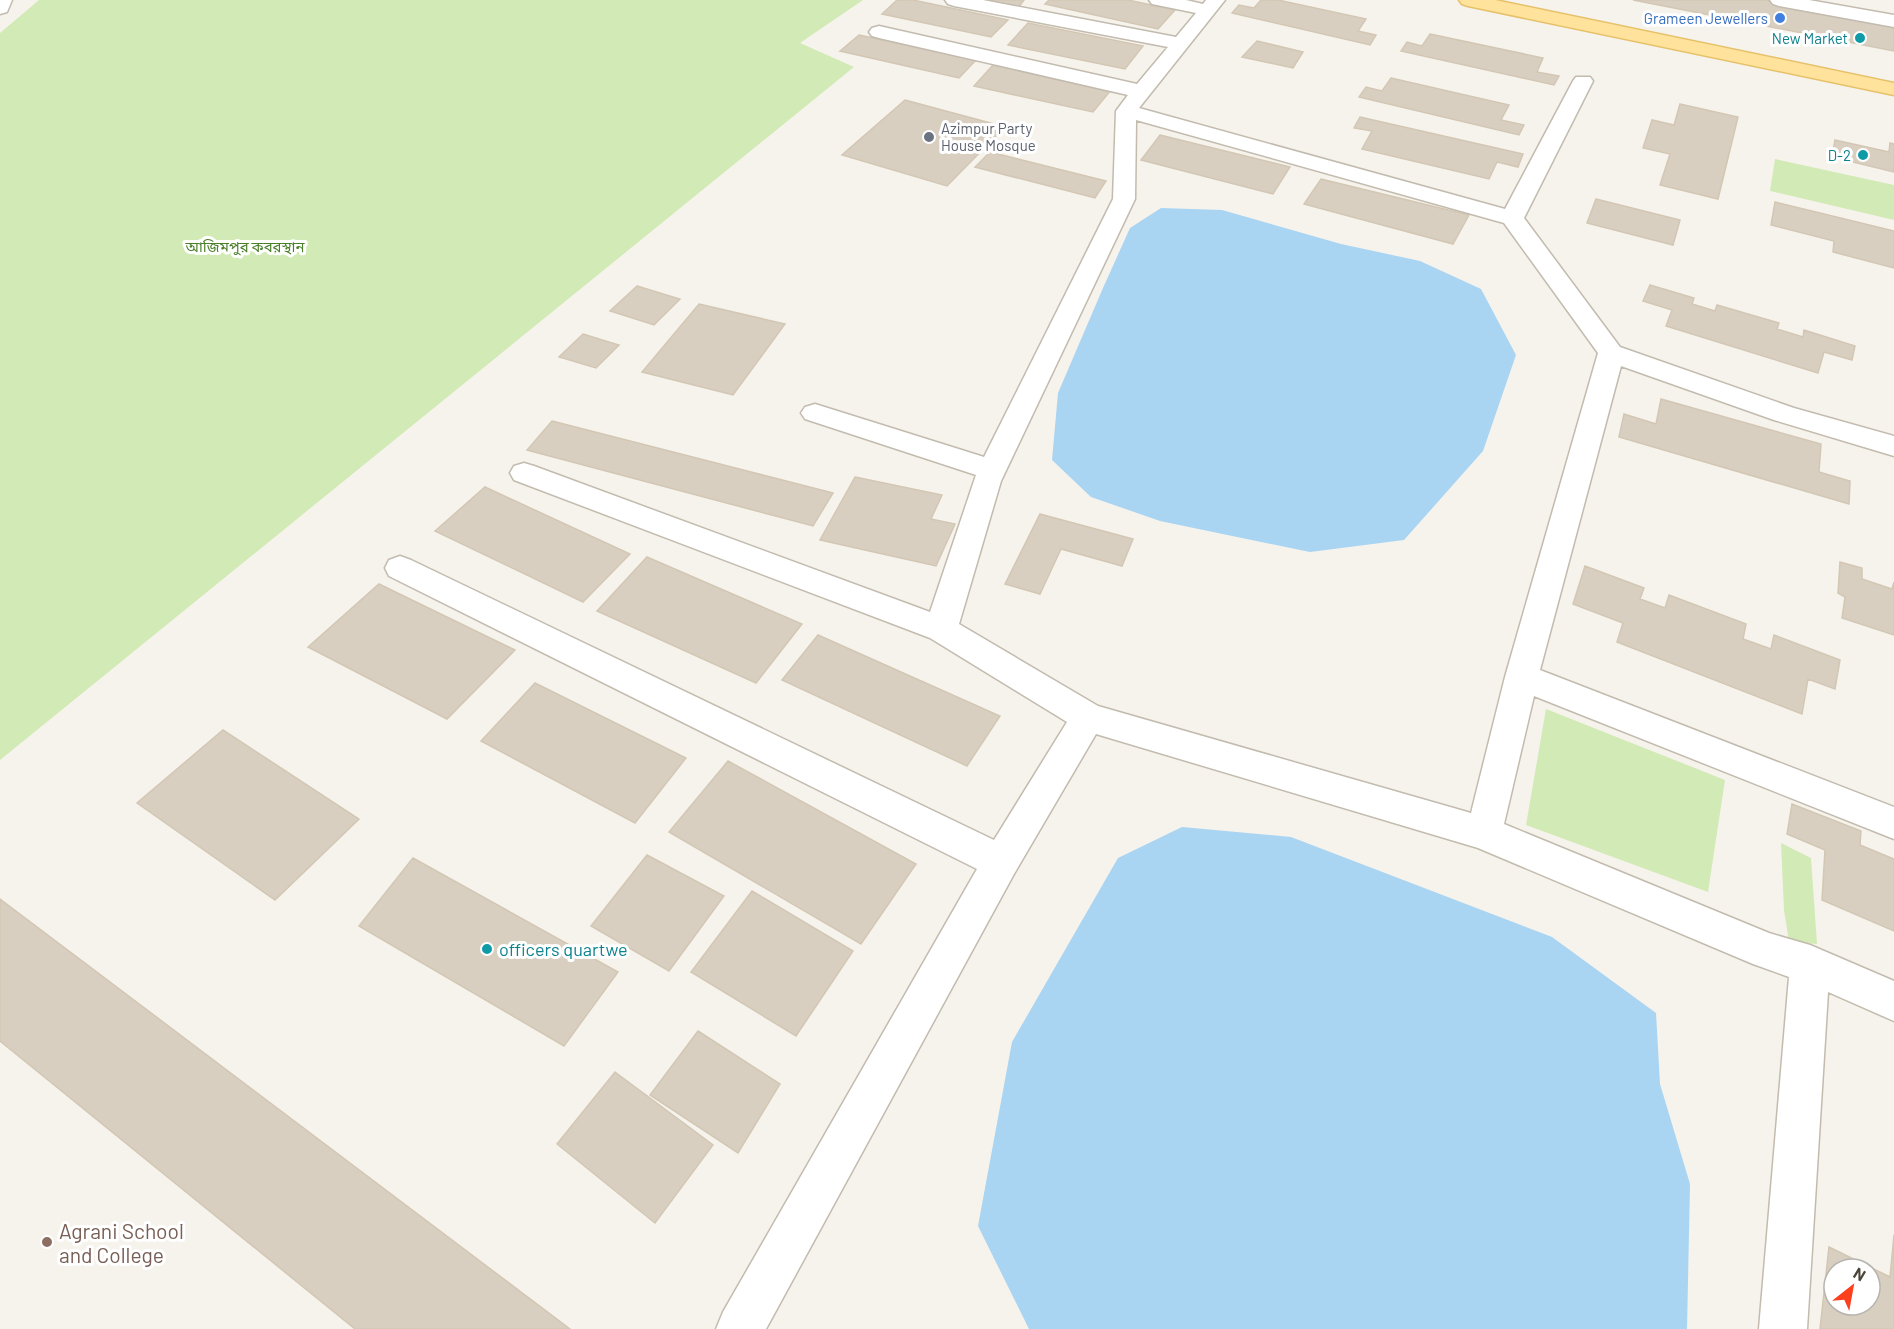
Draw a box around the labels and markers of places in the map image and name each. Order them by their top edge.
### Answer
place label: Grameen Jewellers [1644,9,1768,27]
marker: Grameen Jewellers [1773,11,1787,25]
place label: New Market [1772,29,1848,47]
marker: New Market [1853,31,1867,45]
place label: Azimpur Party House Mosque [941,119,1036,154]
marker: Azimpur Party House Mosque [922,130,936,144]
place label: D-2 [1828,146,1851,164]
marker: D-2 [1856,148,1870,162]
place label: officers quartwe [499,938,628,960]
marker: officers quartwe [480,942,494,956]
place label: Agrani School and College [59,1218,184,1267]
marker: Agrani School and College [40,1235,54,1249]

